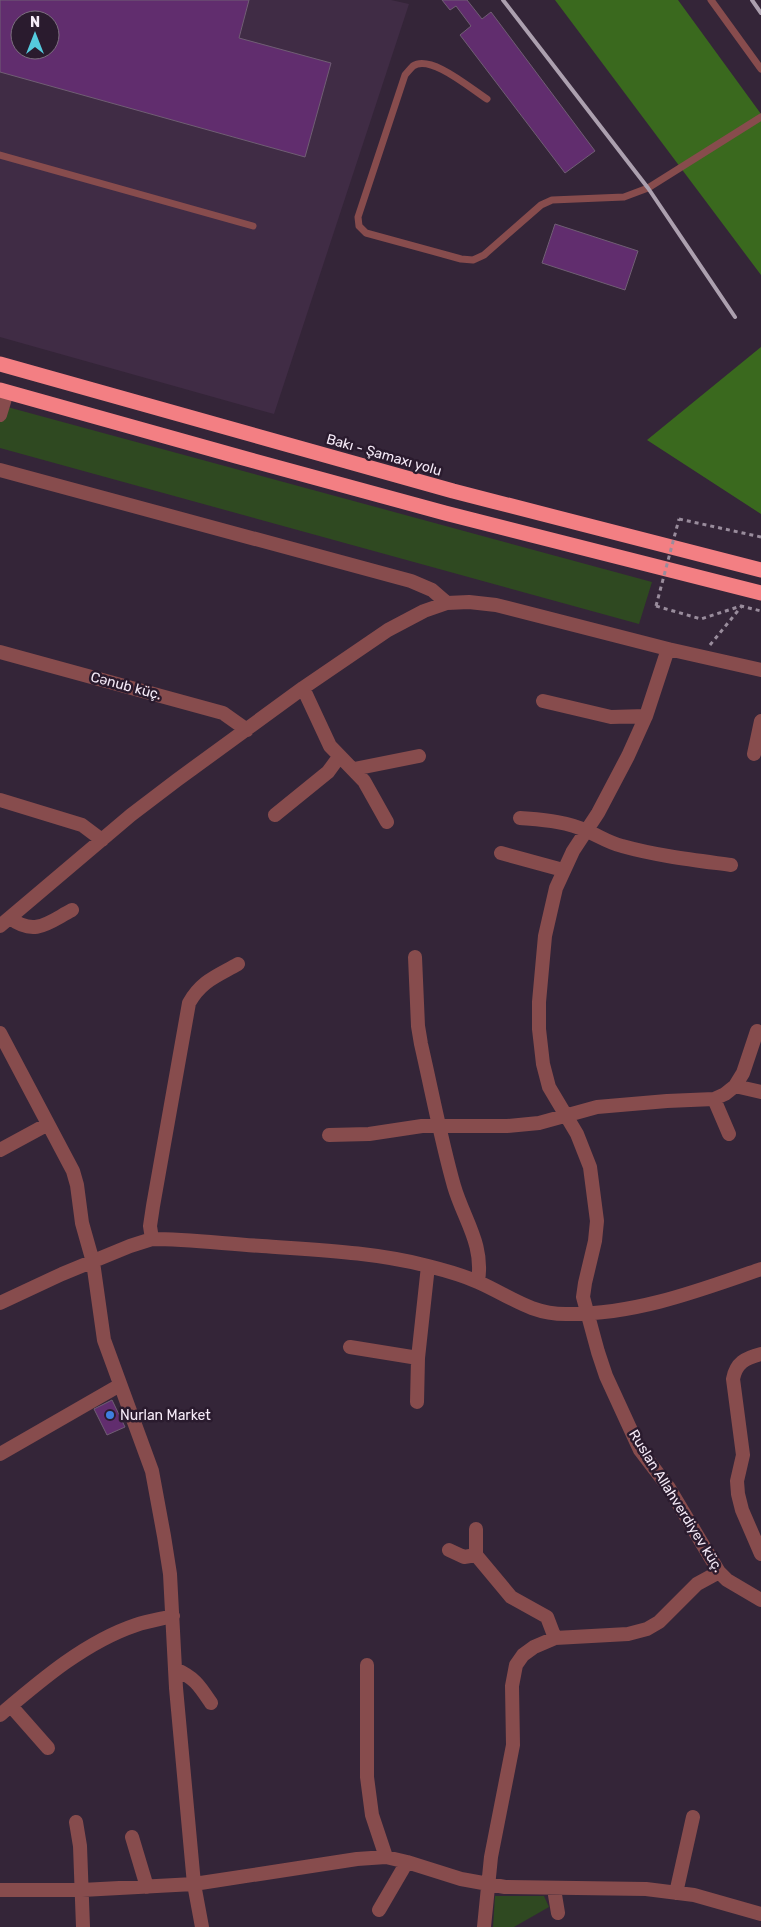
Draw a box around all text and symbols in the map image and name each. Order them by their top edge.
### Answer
north arrow [10,10,60,60]
text: N [30,14,40,31]
street label: Bakı - Şamaxı yolu [324,430,444,480]
street label: Cənub küç. [89,668,163,704]
place label: Nurlan Market [120,1407,211,1424]
marker: Nurlan Market [104,1409,116,1421]
street label: Ruslan Allahverdiyev küç. [625,1427,727,1575]

